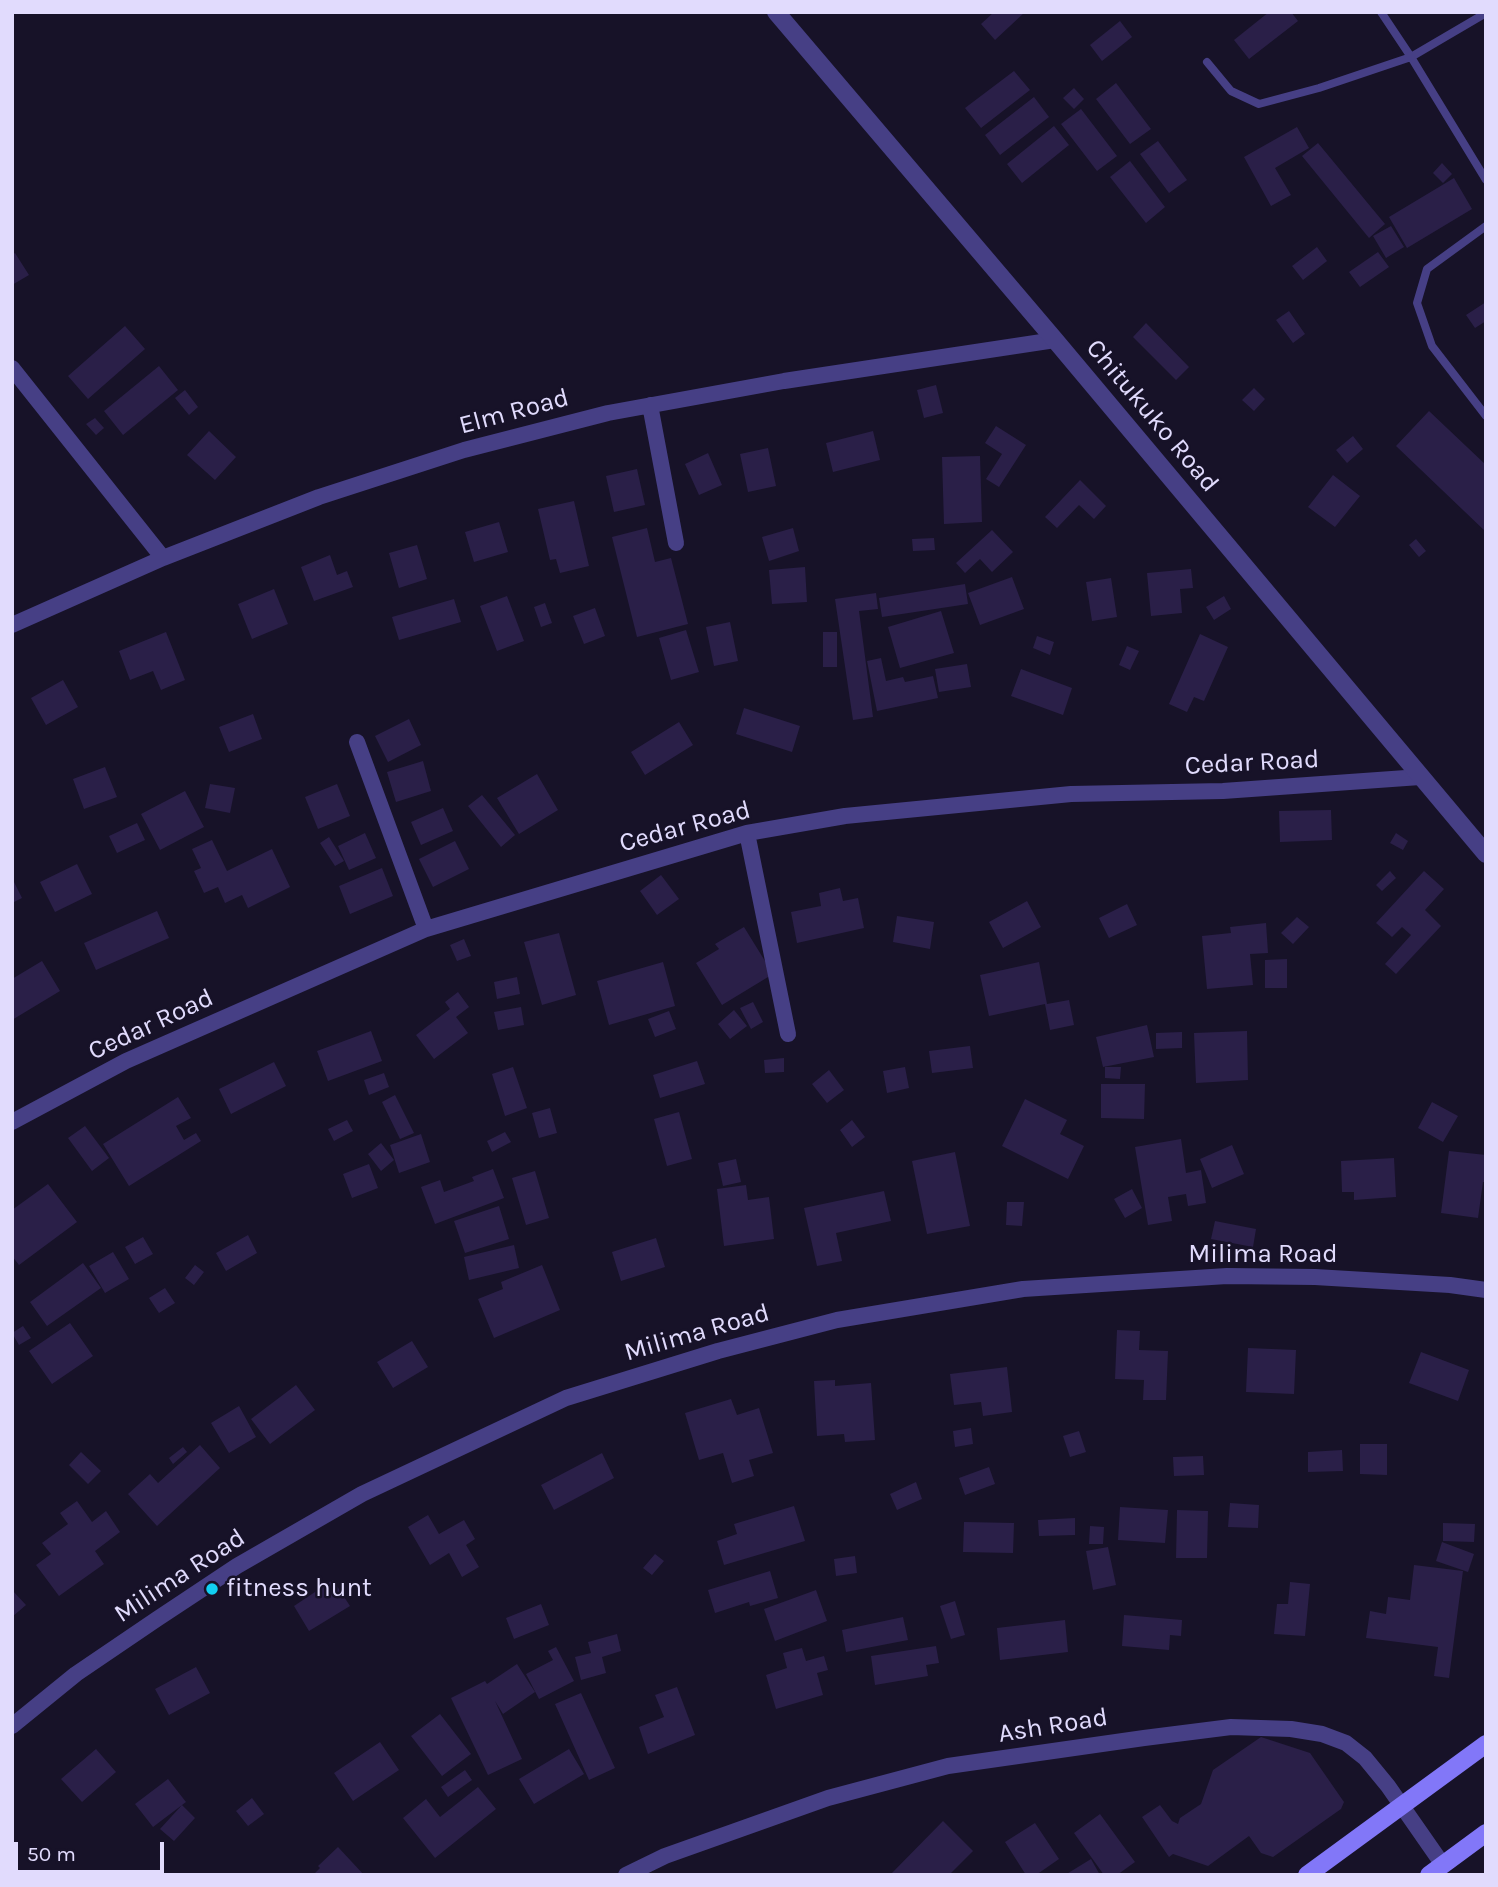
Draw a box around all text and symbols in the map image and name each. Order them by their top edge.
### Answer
street label: Chitukuko Road [1079,333,1225,499]
street label: Elm Road [456,382,572,442]
street label: Cedar Road [1184,744,1320,782]
street label: Cedar Road [616,795,754,859]
street label: Cedar Road [83,982,219,1068]
street label: Milima Road [1188,1239,1338,1271]
street label: Milima Road [621,1297,773,1369]
street label: Milima Road [109,1522,251,1630]
place label: fitness hunt [226,1573,372,1605]
marker: fitness hunt [204,1581,220,1597]
street label: Ash Road [996,1702,1110,1750]
scale bar [18,1828,168,1872]
text: 50 m [27,1842,76,1866]

